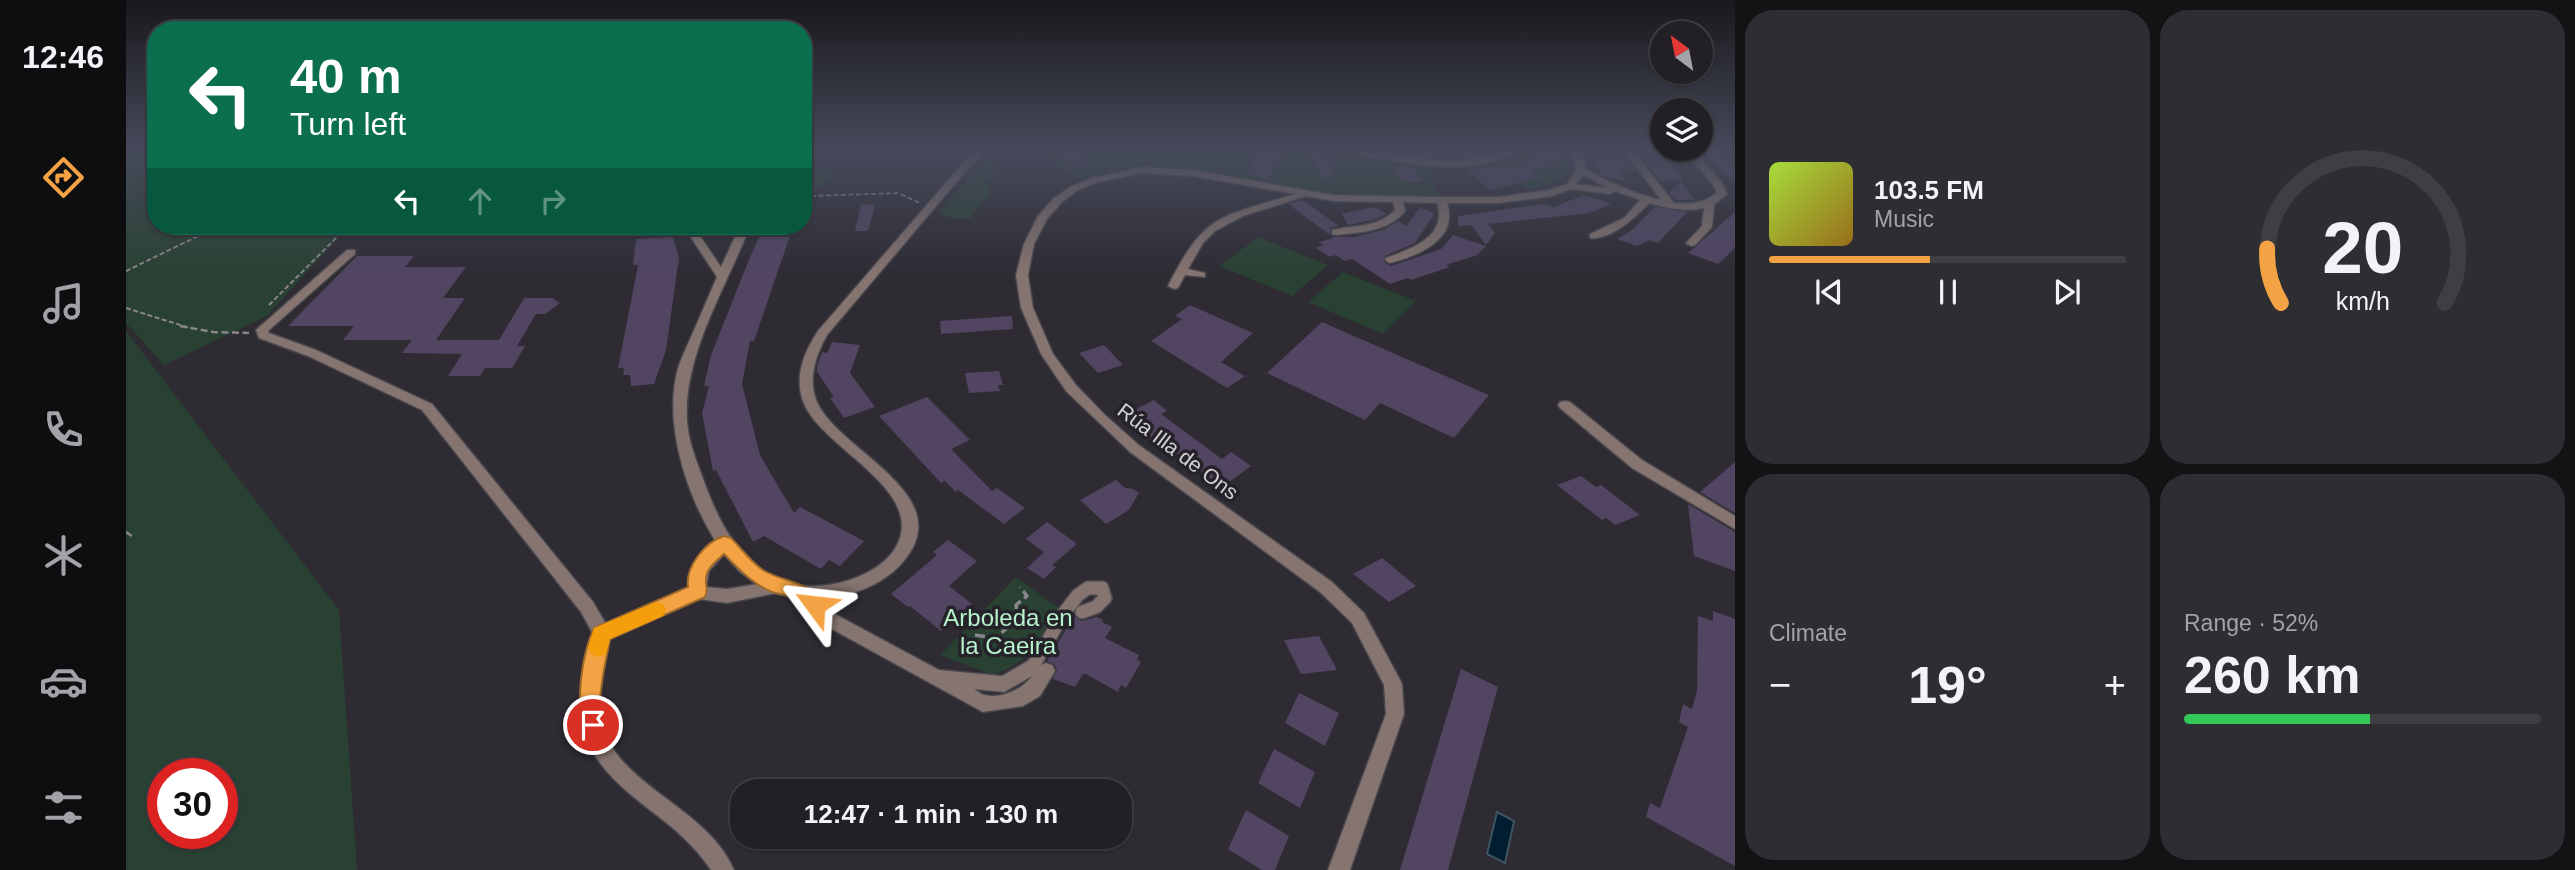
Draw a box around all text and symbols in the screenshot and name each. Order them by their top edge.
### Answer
north arrow [1650,21,1713,84]
map controls [1650,21,1713,161]
text: 12:46 [22,39,104,75]
icon: left [175,49,266,140]
text: 40 m [290,49,402,103]
button: layers [1650,98,1713,161]
text: Turn left [290,106,406,142]
icon: directions [39,153,88,202]
text: 103.5 FM [1874,175,1984,205]
icon: left [388,182,426,220]
icon: ahead [461,182,499,220]
icon: right [534,182,572,220]
text: Music [1874,206,1934,232]
text: 20 [2322,207,2403,288]
icon: previous [1810,273,1848,311]
icon: pause [1929,273,1967,311]
icon: next [2048,273,2086,311]
icon: music [39,279,88,328]
text: km/h [2335,287,2390,315]
street label: Rúa Illa de Ons [1113,398,1243,504]
icon: phone [39,405,88,454]
icon: climate [39,531,88,580]
position arrow [778,568,852,642]
park label: Arboleda en la Caeira [943,604,1073,659]
text: Range · 52% [2184,610,2318,636]
text: Climate [1769,620,1847,646]
text: 260 km [2184,646,2360,704]
text: 19° [1908,656,1987,714]
icon: car [39,657,88,706]
text: − [1769,664,1791,706]
text: + [2104,664,2126,706]
pin [563,695,623,755]
icon: arrive [574,706,612,744]
speed limit sign: 30 [147,758,238,849]
icon: filters [39,783,88,832]
text: 12:47 · 1 min · 130 m [804,799,1058,829]

